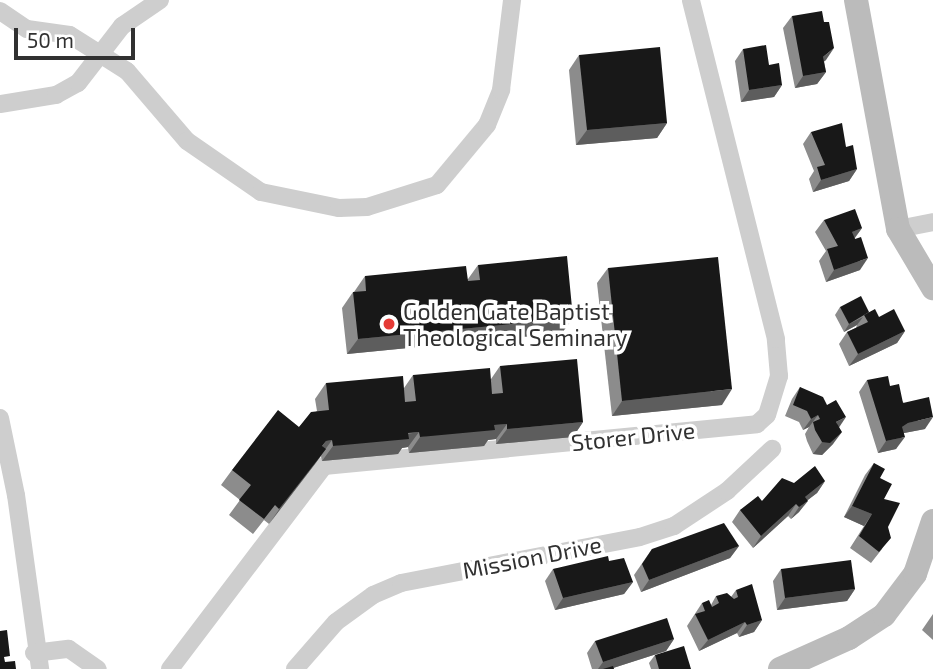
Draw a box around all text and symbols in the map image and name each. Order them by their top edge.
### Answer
scale bar [18,14,138,58]
text: 50 m [27,27,74,52]
place label: Golden Gate Baptist Theological Seminary [403,297,628,351]
marker: Golden Gate Baptist Theological Seminary [381,316,397,332]
street label: Storer Drive [569,416,697,456]
street label: Mission Drive [460,530,604,584]

